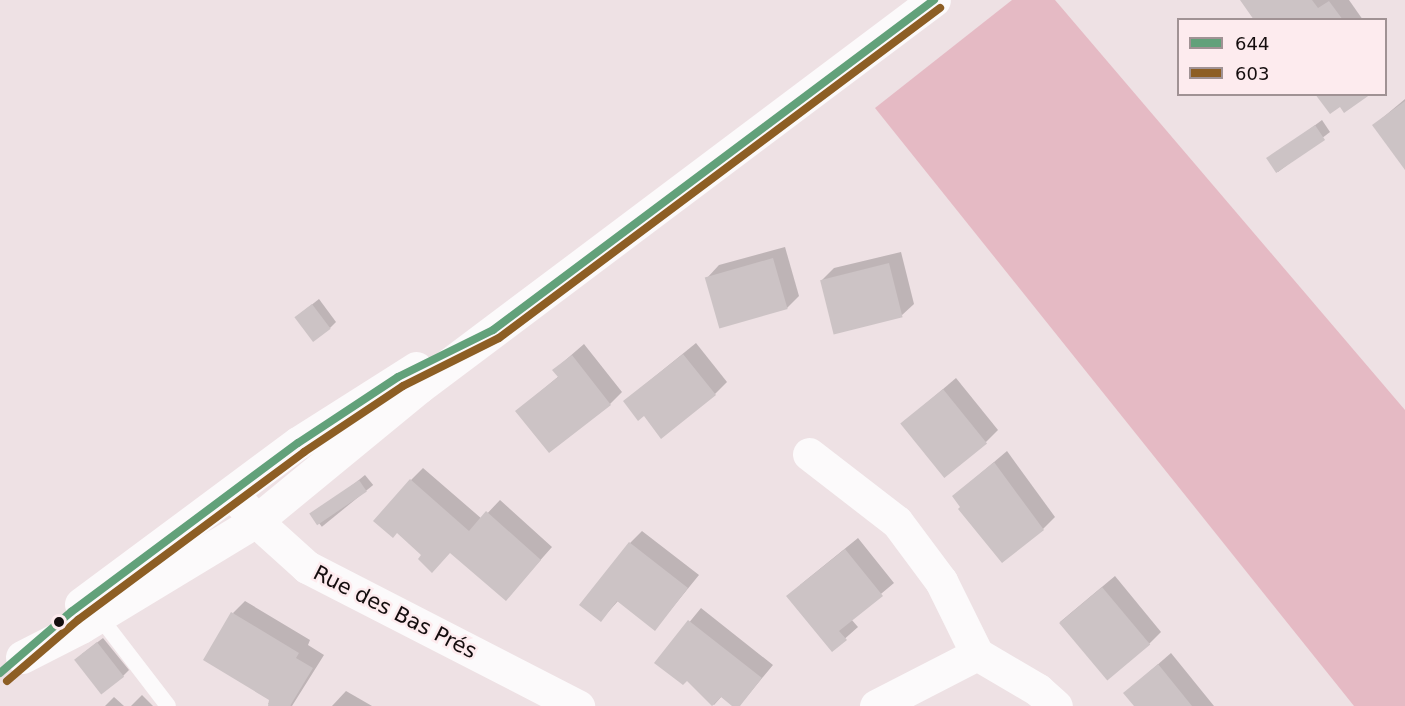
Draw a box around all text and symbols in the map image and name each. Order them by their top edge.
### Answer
legend [1177,18,1387,96]
text: 644 [1235,33,1269,54]
text: 603 [1235,63,1269,84]
street label: Rue des Bas Prés [309,560,481,664]
unlabelled marker [53,616,65,628]

